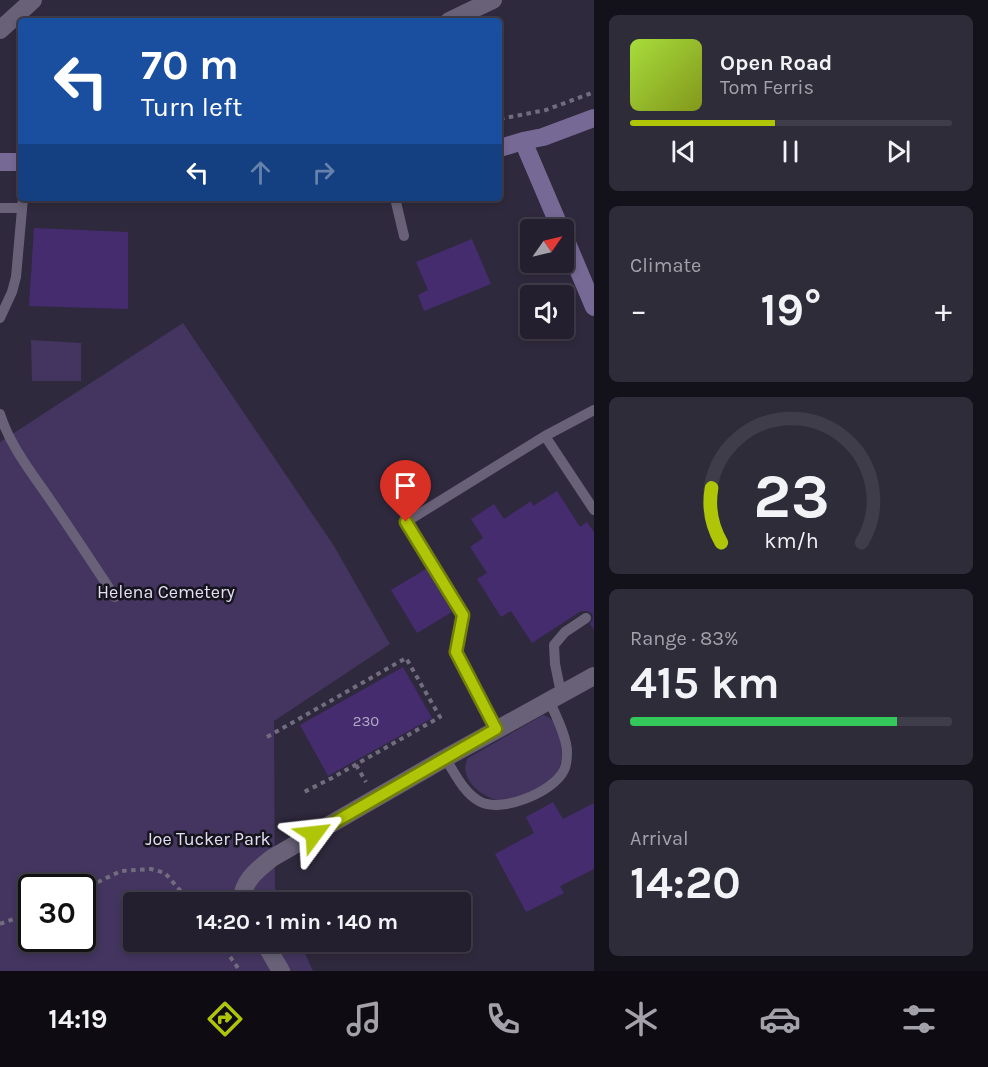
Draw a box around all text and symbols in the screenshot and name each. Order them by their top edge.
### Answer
text: 70 m [141,40,239,90]
icon: left [42,42,120,120]
text: Open Road [720,50,832,76]
text: Tom Ferris [720,76,814,99]
text: Turn left [141,91,242,123]
icon: previous [667,135,700,168]
icon: pause [774,135,807,168]
icon: next [882,135,915,168]
icon: left [181,156,214,189]
icon: ahead [244,156,277,189]
icon: right [307,156,340,189]
north arrow [520,219,574,273]
map controls [520,219,574,339]
text: Climate [630,254,701,277]
text: 19° [761,284,821,336]
button: sound [520,285,574,339]
text: − [630,291,647,329]
text: + [935,291,952,329]
pin [380,460,431,522]
text: 23 [753,460,829,533]
icon: arrive [389,469,422,502]
text: km/h [764,528,818,553]
park label: Helena Cemetery [97,581,236,603]
text: Range · 83% [630,627,739,650]
text: 415 km [630,657,780,709]
house number: 230 [353,712,379,730]
position arrow [282,802,346,866]
text: Arrival [630,827,689,850]
park label: Joe Tucker Park [145,828,271,850]
text: 14:20 [630,857,741,909]
speed limit sign: 30 [18,874,96,952]
text: 14:20 · 1 min · 140 m [196,909,398,935]
icon: directions [204,998,246,1040]
icon: music [343,998,385,1040]
icon: phone [482,998,524,1040]
icon: climate [620,998,662,1040]
icon: car [759,998,801,1040]
icon: filters [898,998,940,1040]
text: 14:19 [48,1003,107,1035]

